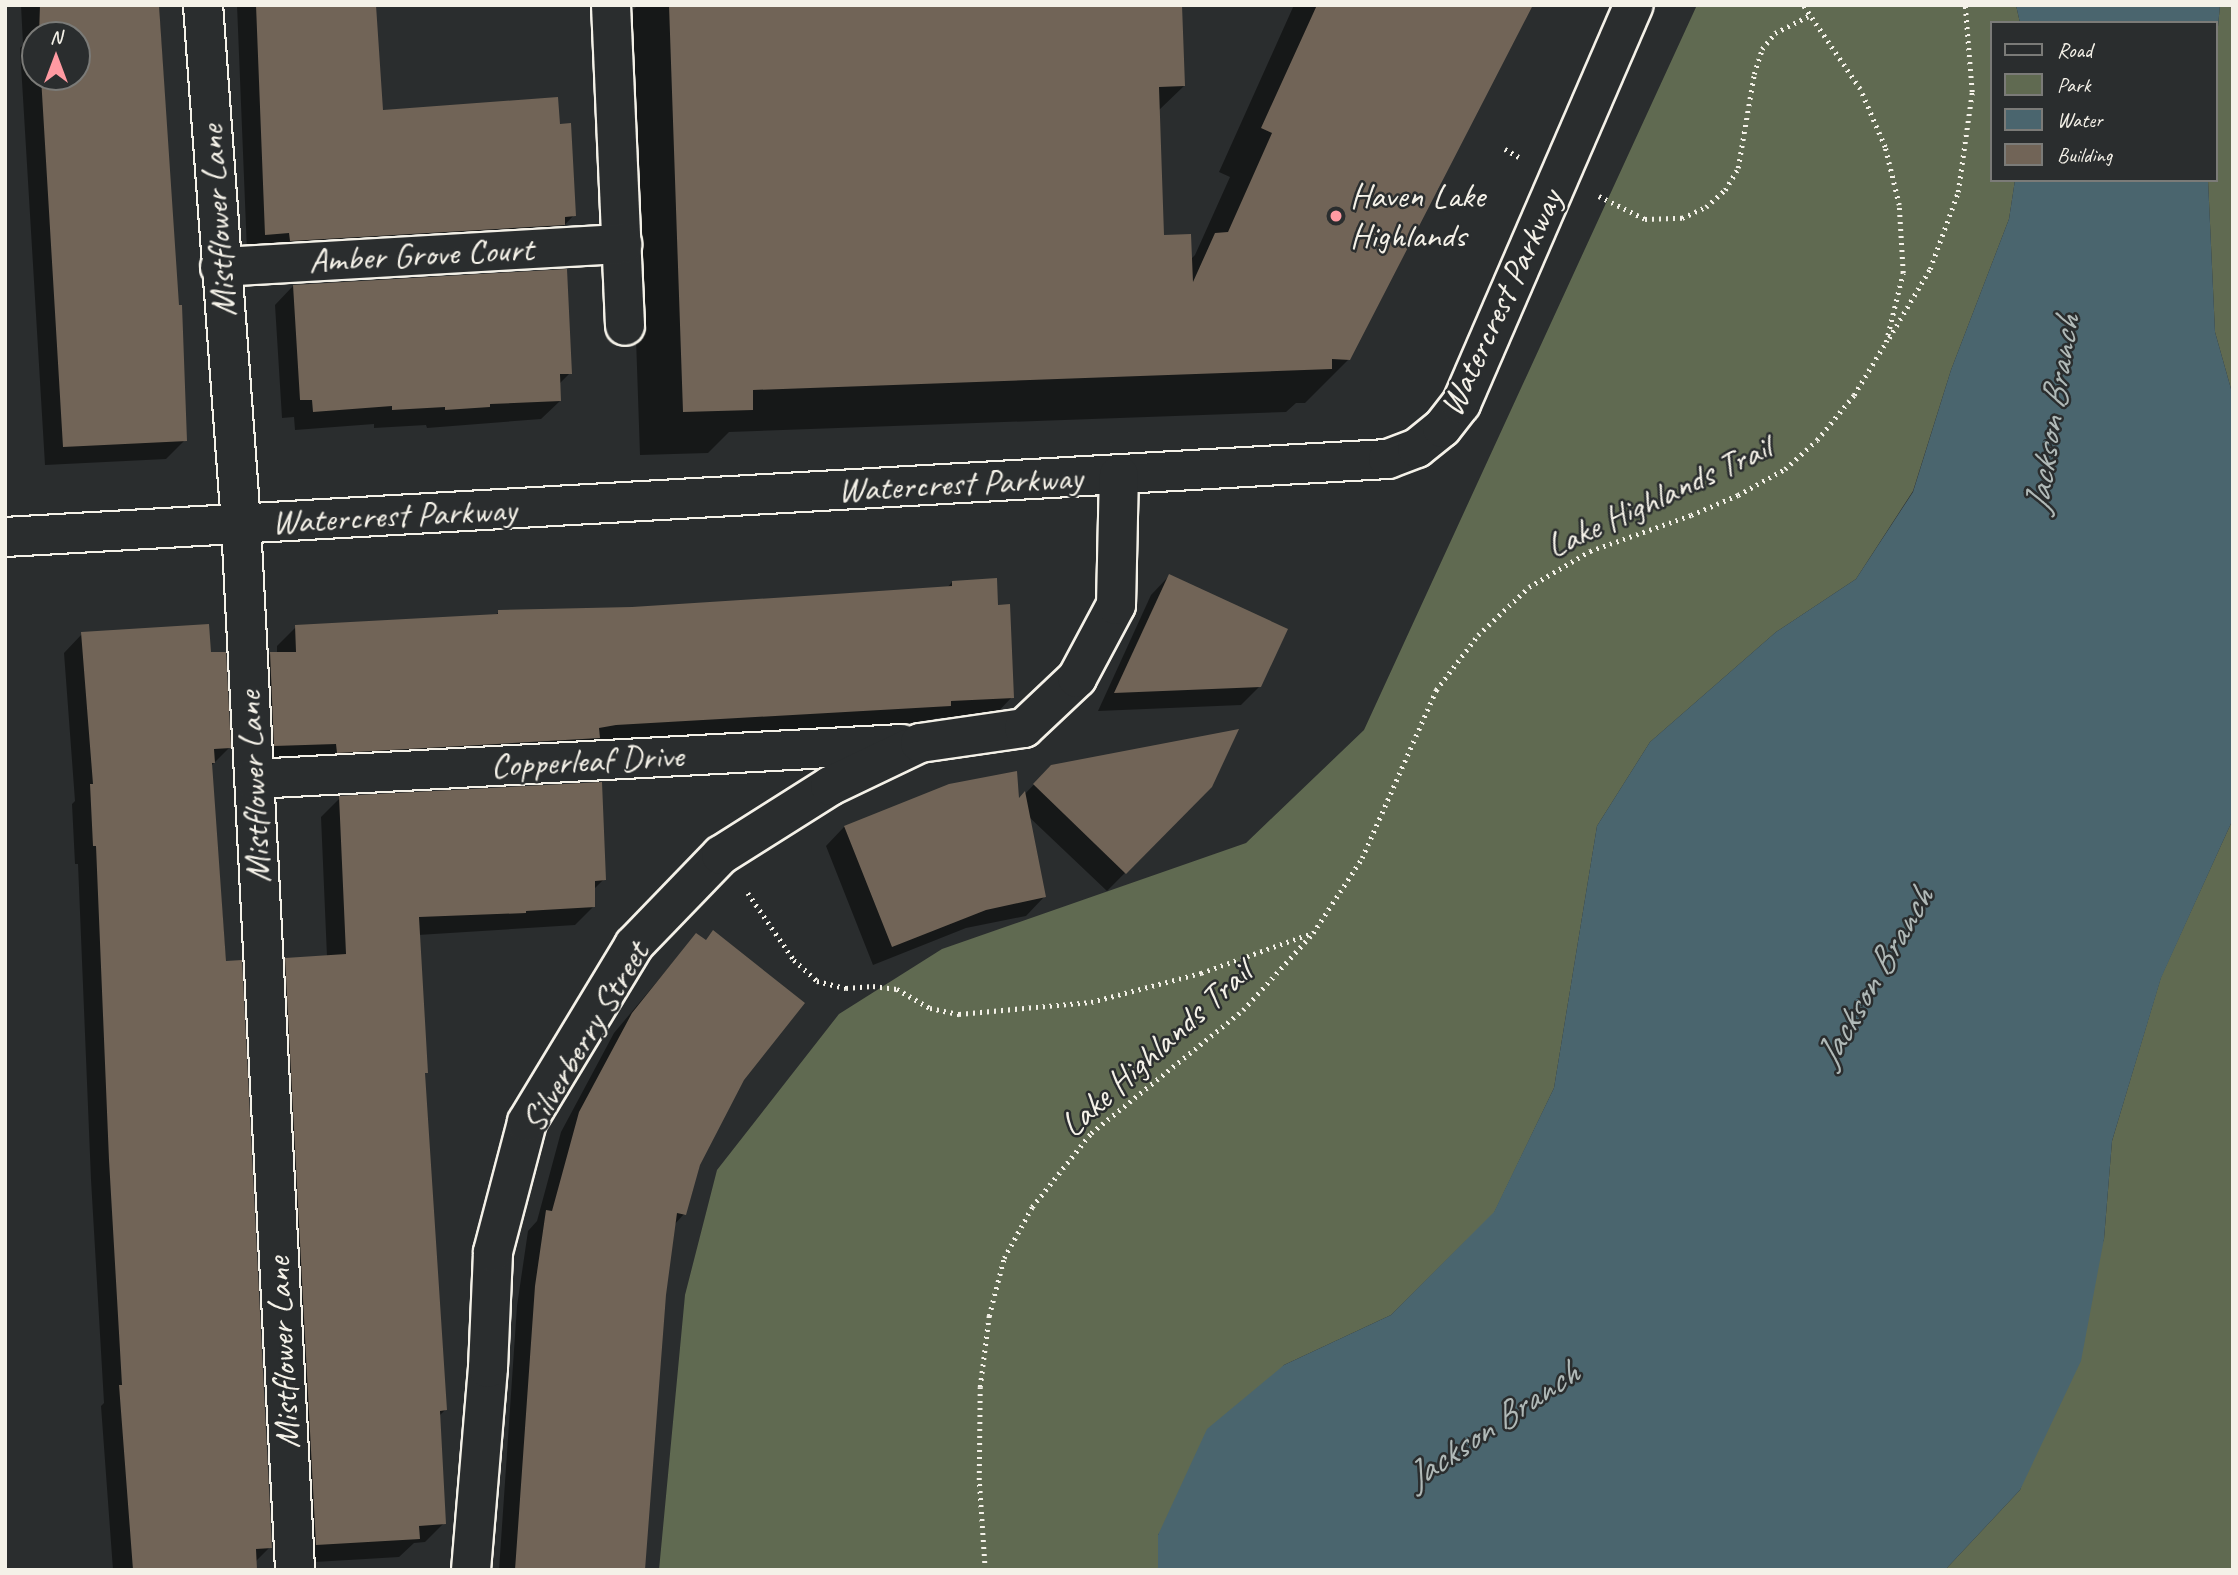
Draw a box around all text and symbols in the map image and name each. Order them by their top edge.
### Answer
north arrow [21,21,91,91]
legend [1990,21,2217,182]
text: N [50,25,62,49]
text: Road [2057,37,2092,63]
text: Park [2057,72,2090,98]
text: Water [2057,107,2103,133]
street label: Mistflower Lane [190,124,246,318]
text: Building [2057,142,2112,168]
place label: Haven Lake Highlands [1350,175,1486,257]
street label: Watercrest Parkway [1430,183,1572,423]
marker: Haven Lake Highlands [1328,208,1344,224]
street label: Amber Grove Court [308,228,534,282]
water label: Jackson Branch [2014,311,2090,517]
street label: Lake Highlands Trail [1541,427,1777,567]
street label: Watercrest Parkway [837,457,1083,511]
street label: Watercrest Parkway [271,489,517,543]
street label: Mistflower Lane [228,690,280,884]
street label: Copperleaf Drive [489,735,685,787]
water label: Jackson Branch [1804,879,1944,1075]
street label: Silverberry Street [512,934,658,1140]
street label: Lake Highlands Trail [1052,953,1260,1145]
street label: Mistflower Lane [257,1256,309,1450]
water label: Jackson Branch [1396,1350,1588,1500]

